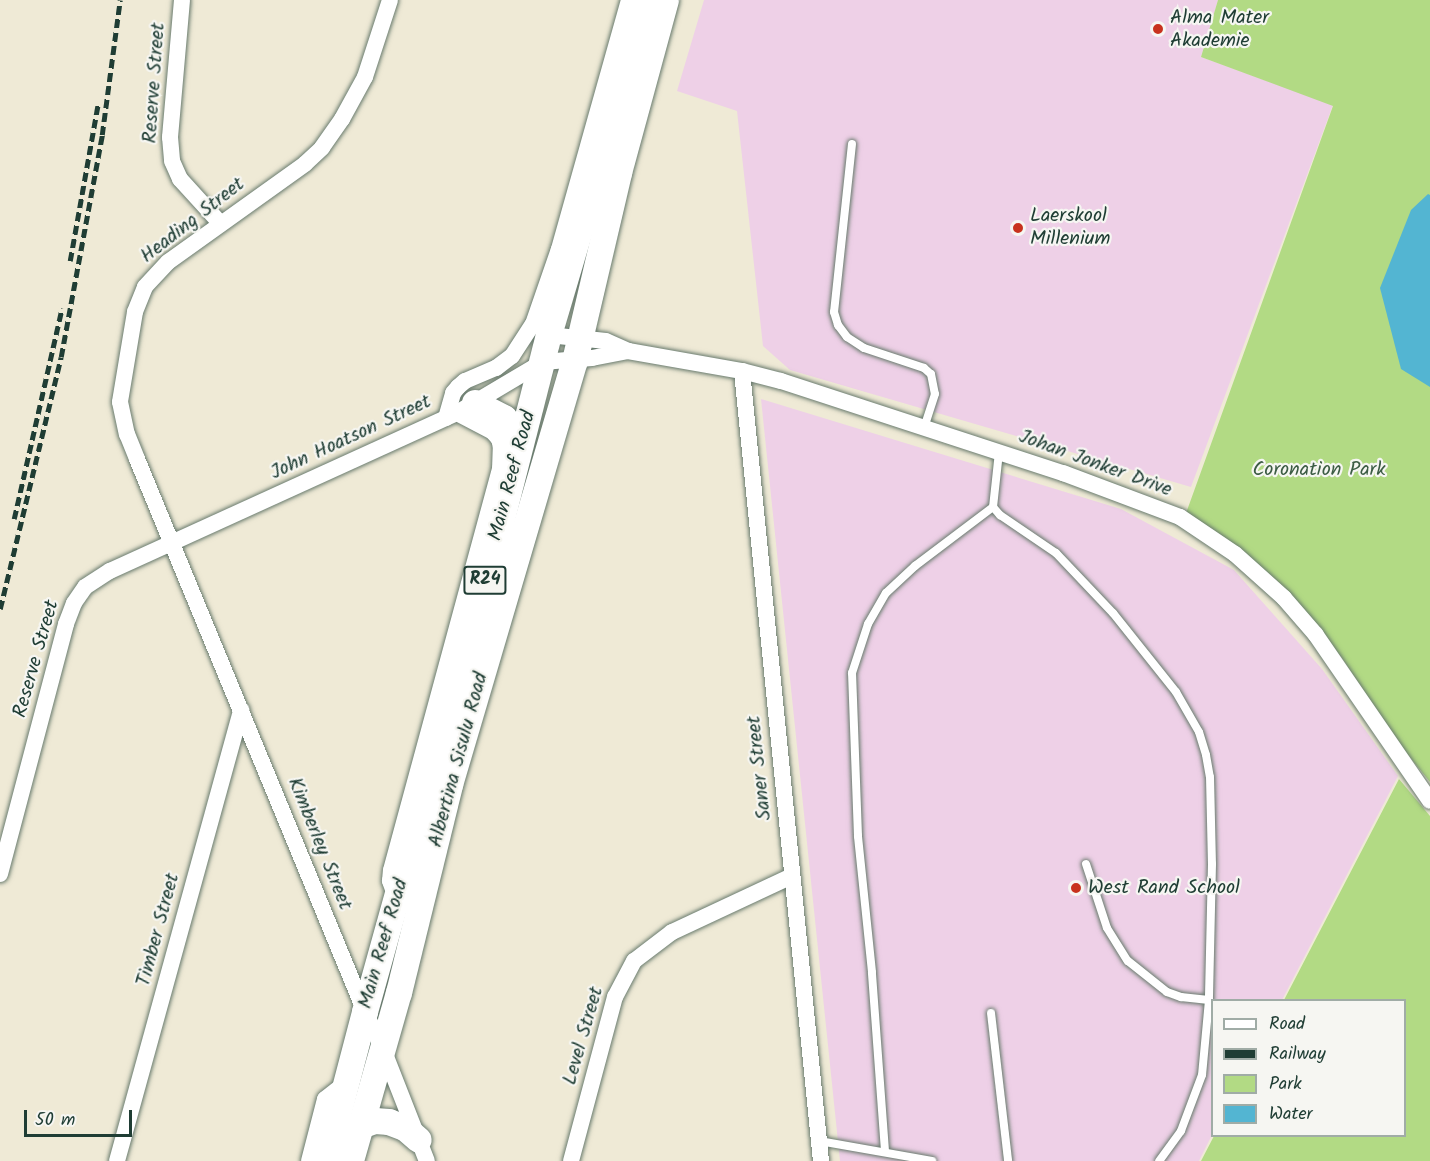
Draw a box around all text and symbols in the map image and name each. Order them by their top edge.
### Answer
place label: Alma Mater Akademie [1170,6,1269,53]
street label: Reserve Street [139,22,171,144]
marker: Alma Mater Akademie [1151,22,1165,36]
street label: Heading Street [136,173,250,269]
place label: Laerskool Millenium [1030,204,1110,251]
marker: Laerskool Millenium [1011,221,1025,235]
street label: John Hoatson Street [267,390,435,486]
street label: Main Reef Road [484,408,542,544]
street label: Johan Jonker Drive [1015,425,1175,503]
park label: Coronation Park [1252,458,1386,482]
road number: R24 [462,565,508,595]
street label: Reserve Street [9,598,65,720]
street label: Albertina Sisulu Road [424,670,494,850]
street label: Saner Street [743,715,777,821]
street label: Kimberley Street [282,774,356,914]
street label: Timber Street [132,871,186,989]
street label: Main Reef Road [354,876,414,1012]
place label: West Rand School [1088,876,1240,900]
marker: West Rand School [1069,881,1083,895]
street label: Level Street [559,984,609,1088]
legend [1211,999,1406,1137]
text: Road [1269,1010,1305,1039]
text: Railway [1269,1040,1326,1069]
text: Park [1269,1070,1302,1099]
scale bar [27,1098,135,1136]
text: Water [1269,1100,1313,1129]
text: 50 m [35,1106,75,1135]

